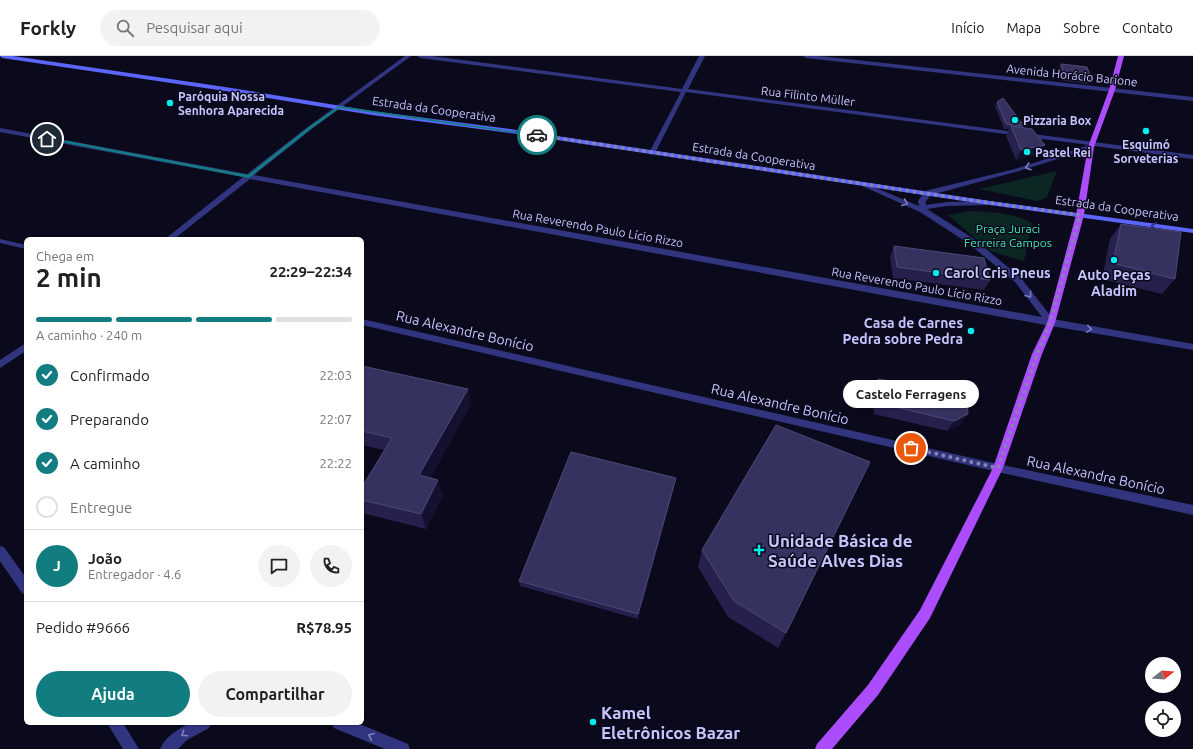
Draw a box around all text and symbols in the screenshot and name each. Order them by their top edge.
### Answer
search box [100,10,380,46]
text: Forkly [20,17,76,39]
icon: search [114,17,136,39]
text: Pesquisar aqui [146,19,243,36]
text: Início [951,20,984,36]
text: Mapa [1006,20,1041,36]
text: Sobre [1063,20,1100,36]
text: Contato [1122,20,1173,36]
street label: Avenida Horácio Barione [1006,62,1138,88]
street label: Rua Filinto Müller [760,84,856,108]
place label: Paróquia Nossa Senhora Aparecida [178,90,284,117]
street label: Estrada da Cooperativa [371,94,497,124]
marker: Paróquia Nossa Senhora Aparecida [165,98,175,108]
place label: Pizzaria Box [1023,114,1092,127]
courier [517,115,557,155]
marker: Pizzaria Box [1010,115,1020,125]
pin [30,122,64,156]
icon: car [526,124,548,146]
marker: Esquimó Sorveterias [1141,126,1151,136]
icon: home [36,128,58,150]
place label: Esquimó Sorveterias [1114,138,1179,165]
street label: Estrada da Cooperativa [691,140,817,172]
place label: Pastel Rei [1035,146,1091,159]
marker: Pastel Rei [1022,147,1032,157]
one-way arrow [1024,162,1031,171]
street label: Estrada da Cooperativa [1054,193,1180,223]
one-way arrow [901,198,909,206]
street label: Rua Reverendo Paulo Lício Rizzo [512,207,684,249]
park label: Praça Juraci Ferreira Campos [964,222,1052,249]
one-way arrow [1151,222,1157,231]
text: Chega em [36,249,94,263]
marker: Auto Peças Aladim [1109,255,1119,265]
text: 2 min [36,263,102,292]
text: 22:29–22:34 [269,263,352,280]
street label: Rua Reverendo Paulo Lício Rizzo [831,265,1003,307]
place label: Carol Cris Pneus [944,265,1051,281]
place label: Auto Peças Aladim [1077,267,1151,299]
marker: Carol Cris Pneus [931,268,941,278]
one-way arrow [1024,290,1031,297]
street label: Rua Alexandre Bonício [395,307,535,355]
place label: Casa de Carnes Pedra sobre Pedra [843,315,963,347]
one-way arrow [1086,324,1092,333]
marker: Casa de Carnes Pedra sobre Pedra [966,326,976,336]
text: A caminho · 240 m [36,328,142,342]
icon: check [36,364,58,386]
text: Confirmado [70,367,150,384]
text: 22:03 [319,368,352,382]
street label: Rua Alexandre Bonício [710,380,850,428]
callout: Castelo Ferragens [843,380,979,408]
text: Castelo Ferragens [856,387,966,401]
icon: check [36,408,58,430]
text: Preparando [70,411,149,428]
text: 22:07 [319,412,352,426]
pin [894,431,928,465]
icon: bag [900,437,922,459]
icon: check [36,452,58,474]
street label: Rua Alexandre Bonício [1025,453,1167,497]
text: A caminho [70,455,140,472]
text: 22:22 [319,456,352,470]
text: Entregue [70,499,132,516]
place label: Unidade Básica de Saúde Alves Dias [768,531,913,570]
marker: Unidade Básica de Saúde Alves Dias [753,544,765,556]
button: chat [258,545,300,587]
button: phone [310,545,352,587]
text: João [88,550,122,567]
text: J [53,557,61,574]
text: Entregador · 4.6 [88,567,181,581]
text: Pedido #9666 [36,619,130,636]
text: R$78.95 [296,619,352,636]
north arrow [1145,657,1181,693]
map controls [1145,657,1181,737]
button: Ajuda [36,671,190,717]
button: Compartilhar [198,671,352,717]
button: locate [1145,701,1181,737]
place label: Kamel Eletrônicos Bazar [601,703,740,742]
marker: Kamel Eletrônicos Bazar [588,717,598,727]
one-way arrow [182,729,189,736]
one-way arrow [367,733,374,741]

